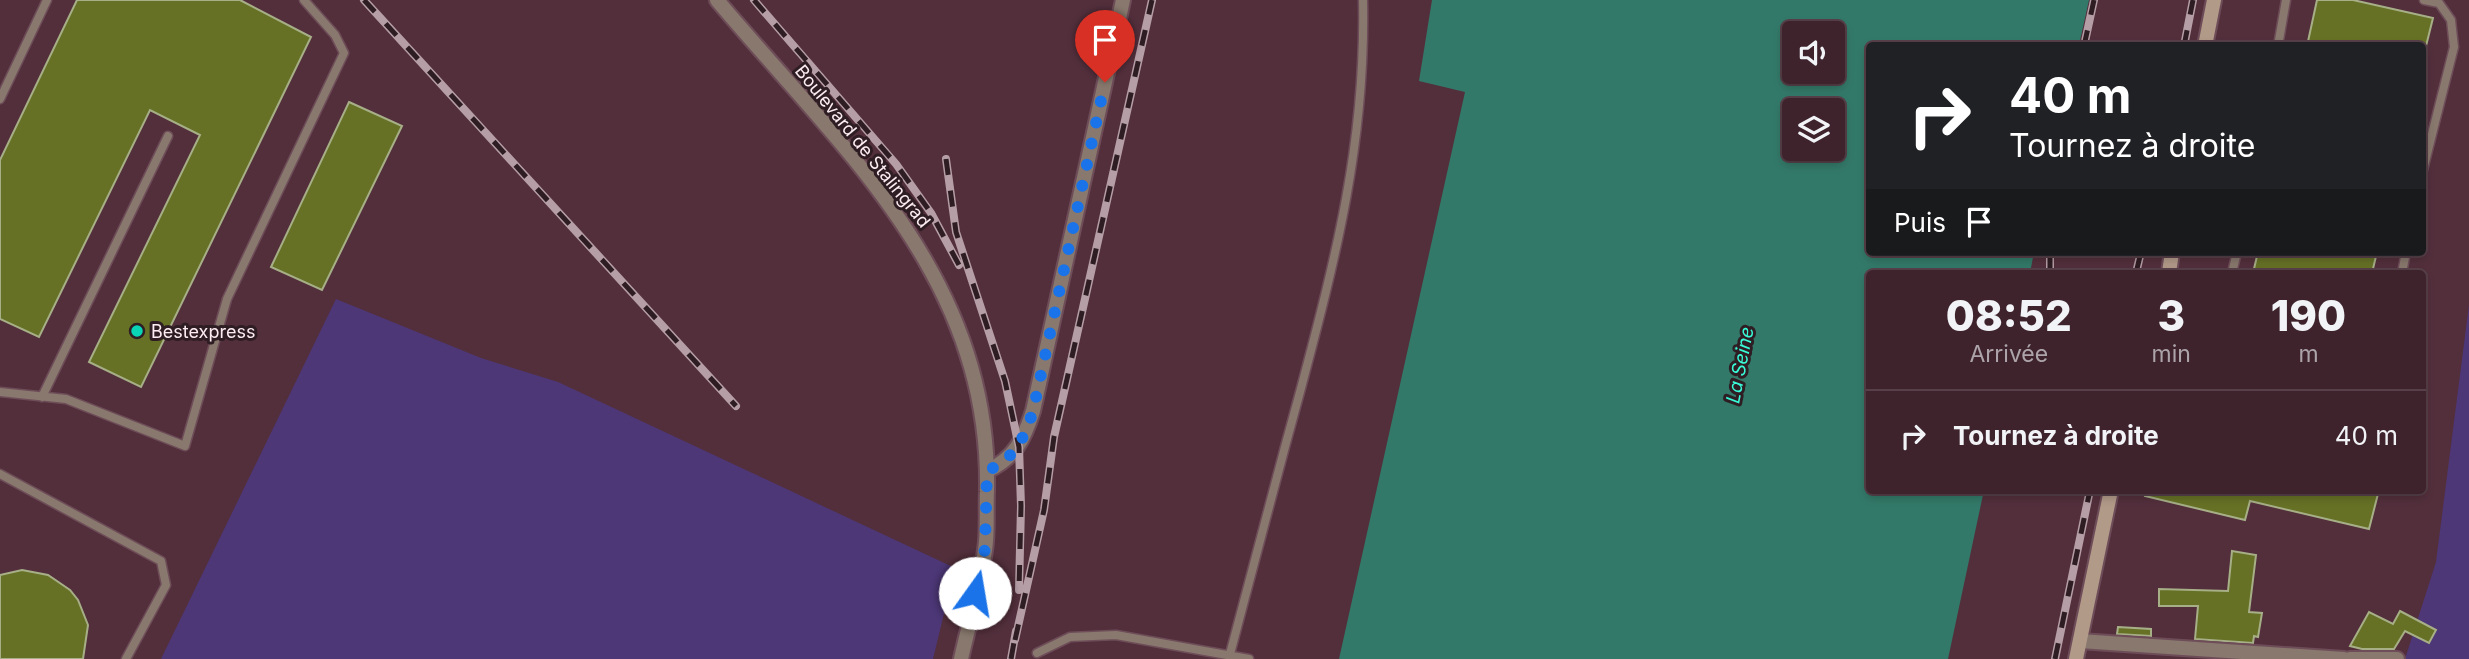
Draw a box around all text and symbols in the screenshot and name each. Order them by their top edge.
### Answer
pin [1075,10,1135,82]
icon: arrive [1086,21,1124,59]
map controls [1782,21,1845,161]
button: sound [1782,21,1845,84]
street label: Boulevard de Stalingrad [791,61,935,231]
text: 40 m [2009,66,2132,125]
icon: right [1894,70,1985,161]
button: layers [1782,98,1845,161]
text: Tournez à droite [2009,126,2255,165]
icon: arrive [1960,203,1998,241]
text: Puis [1894,207,1946,238]
text: 08:52 [1946,290,2072,341]
text: 3 [2157,290,2185,341]
text: 190 [2271,290,2346,341]
place label: Bestexpress [151,321,255,342]
marker: Bestexpress [129,323,145,339]
water label: La Seine [1721,325,1759,405]
text: Arrivée [1969,340,2048,368]
text: min [2152,340,2191,368]
text: m [2298,340,2319,368]
icon: right [1894,417,1932,455]
text: Tournez à droite [1953,420,2159,451]
text: 40 m [2335,420,2398,451]
position arrow [938,556,1012,630]

